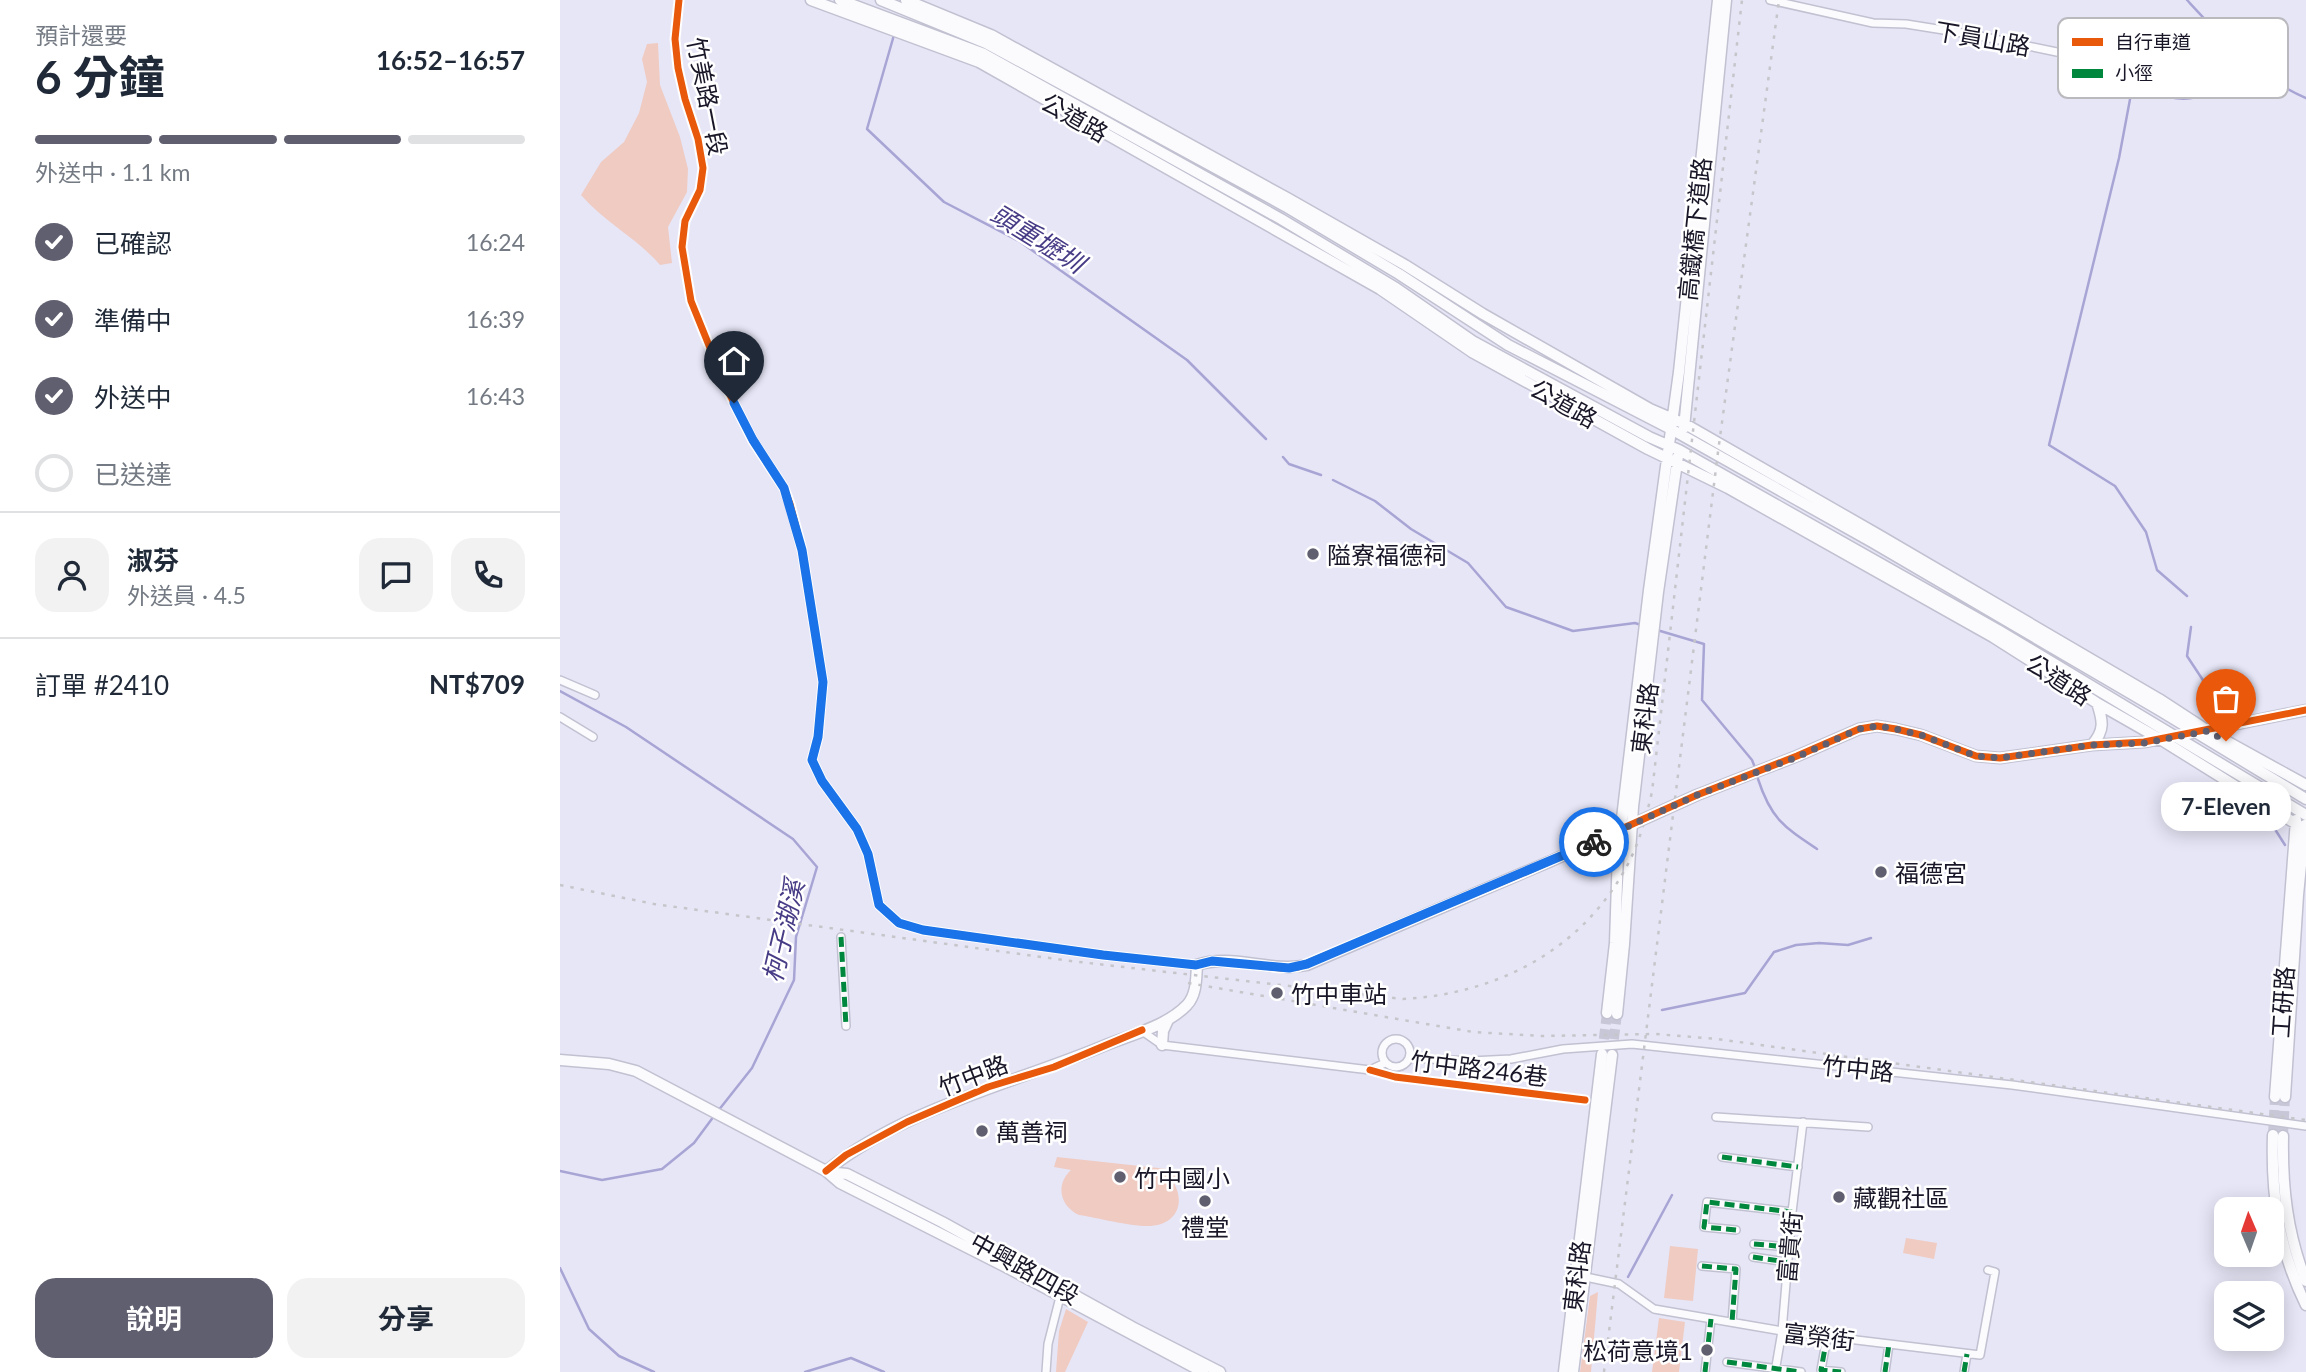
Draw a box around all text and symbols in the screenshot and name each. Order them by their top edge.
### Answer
street label: 下員山路 [1933,15,2033,61]
legend [2058,18,2288,98]
text: 預計還要 [35,21,127,49]
text: 自行車道 [2115,30,2191,53]
street label: 竹美路一段 [682,34,734,158]
text: 16:52–16:57 [376,44,525,76]
text: 6 分鐘 [35,49,165,104]
text: 小徑 [2115,61,2153,84]
street label: 公道路 [1037,86,1113,148]
street label: 高鐵橋下道路 [1672,156,1716,302]
text: 外送中 · 1.1 km [35,158,190,186]
water label: 頭重壢圳 [985,197,1094,281]
icon: check [35,223,73,261]
text: 已確認 [94,227,172,259]
text: 16:24 [466,228,525,256]
icon: check [35,300,73,338]
text: 準備中 [94,304,172,336]
text: 16:39 [466,305,525,333]
pin [704,331,764,403]
icon: home [715,342,753,380]
street label: 公道路 [1525,373,1603,433]
icon: check [35,377,73,415]
text: 外送中 [94,381,172,413]
text: 16:43 [466,382,525,410]
text: 已送達 [94,458,172,490]
button: person [35,538,109,612]
button: chat [359,538,433,612]
button: phone [451,538,525,612]
place label: 隘寮福德祠 [1327,540,1447,569]
text: 淑芬 [127,544,179,576]
marker: 隘寮福德祠 [1305,546,1321,562]
text: 外送員 · 4.5 [127,581,246,609]
street label: 公道路 [2021,647,2097,711]
text: NT$709 [429,668,525,700]
text: 訂單 #2410 [35,669,169,701]
pin [2196,669,2256,741]
icon: bag [2207,680,2245,718]
street label: 東科路 [1625,681,1663,755]
callout: 7-Eleven [2161,783,2291,832]
text: 7-Eleven [2181,792,2271,820]
courier [1559,807,1629,877]
icon: bike [1575,823,1613,861]
place label: 福德宮 [1895,858,1967,887]
marker: 福德宮 [1873,864,1889,880]
water label: 柯子湖溪 [756,873,811,985]
street label: 工研路 [2265,965,2299,1039]
place label: 竹中車站 [1291,979,1387,1008]
marker: 竹中車站 [1269,985,1285,1001]
street label: 竹中路246巷 [1409,1045,1549,1091]
street label: 竹中路 [934,1049,1012,1101]
street label: 竹中路 [1821,1050,1895,1086]
place label: 萬善祠 [996,1117,1068,1146]
marker: 萬善祠 [974,1123,990,1139]
place label: 竹中國小 [1134,1163,1230,1192]
marker: 竹中國小 [1112,1169,1128,1185]
place label: 藏觀社區 [1853,1183,1949,1212]
marker: 藏觀社區 [1831,1189,1847,1205]
marker: 禮堂 [1197,1193,1213,1209]
north arrow [2214,1197,2284,1267]
map controls [2214,1197,2284,1351]
street label: 富貴街 [1771,1210,1807,1284]
place label: 禮堂 [1181,1212,1229,1241]
street label: 中興路四段 [965,1226,1085,1310]
street label: 東科路 [1557,1239,1595,1313]
button: 說明 [35,1278,273,1358]
button: 分享 [287,1278,525,1358]
button: layers [2214,1281,2284,1351]
street label: 富榮街 [1782,1317,1856,1355]
place label: 松荷意境1 [1583,1336,1693,1365]
marker: 松荷意境1 [1699,1342,1715,1358]

